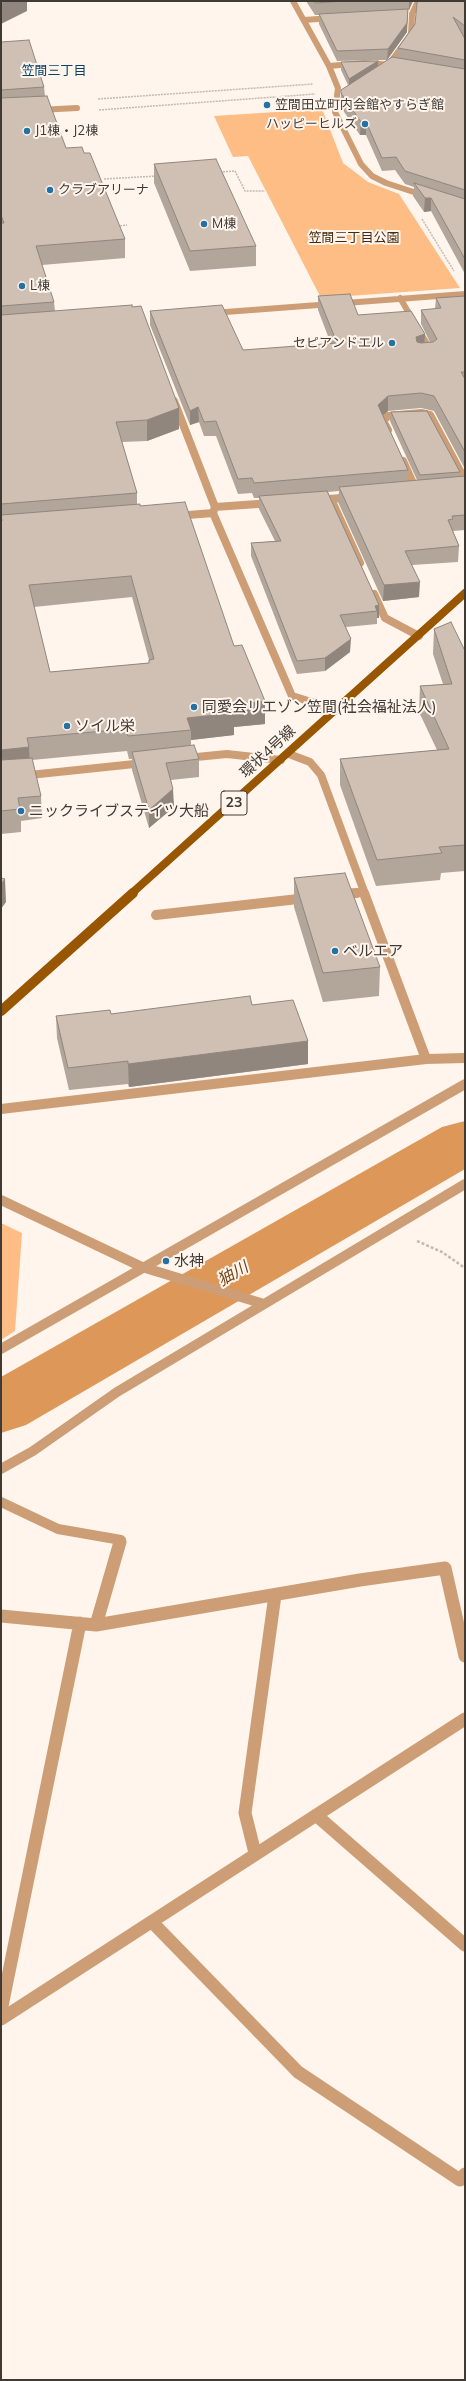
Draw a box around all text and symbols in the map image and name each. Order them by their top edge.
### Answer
district label: 笠間三丁目 [22,63,86,79]
place label: 笠間田立町内会館やすらぎ館 [275,97,444,113]
marker: 笠間田立町内会館やすらぎ館 [262,100,272,110]
place label: ハッピーヒルズ [266,116,357,132]
marker: ハッピーヒルズ [360,119,370,129]
place label: J1棟・J2棟 [35,123,98,139]
marker: J1棟・J2棟 [22,126,32,136]
place label: クラブアリーナ [58,182,149,198]
marker: クラブアリーナ [45,185,55,195]
place label: M棟 [212,216,236,232]
marker: M棟 [199,219,209,229]
park label: 笠間三丁目公園 [309,230,399,246]
place label: L棟 [30,278,50,294]
marker: L棟 [17,281,27,291]
place label: セピアンドエル [293,335,384,351]
marker: セピアンドエル [387,338,397,348]
place label: 同愛会リエゾン笠間(社会福祉法人) [202,698,437,716]
marker: 同愛会リエゾン笠間(社会福祉法人) [189,702,199,712]
place label: ソイル栄 [75,717,135,735]
marker: ソイル栄 [62,721,72,731]
street label: 環状4号線 [237,722,299,782]
road number: 23 [221,791,247,815]
place label: ニックライブステイツ大船 [29,802,209,820]
marker: ニックライブステイツ大船 [16,806,26,816]
place label: ベルエア [343,942,403,960]
marker: ベルエア [330,946,340,956]
place label: 水神 [174,1252,204,1270]
marker: 水神 [161,1256,171,1266]
water label: 㹨川 [214,1258,252,1290]

